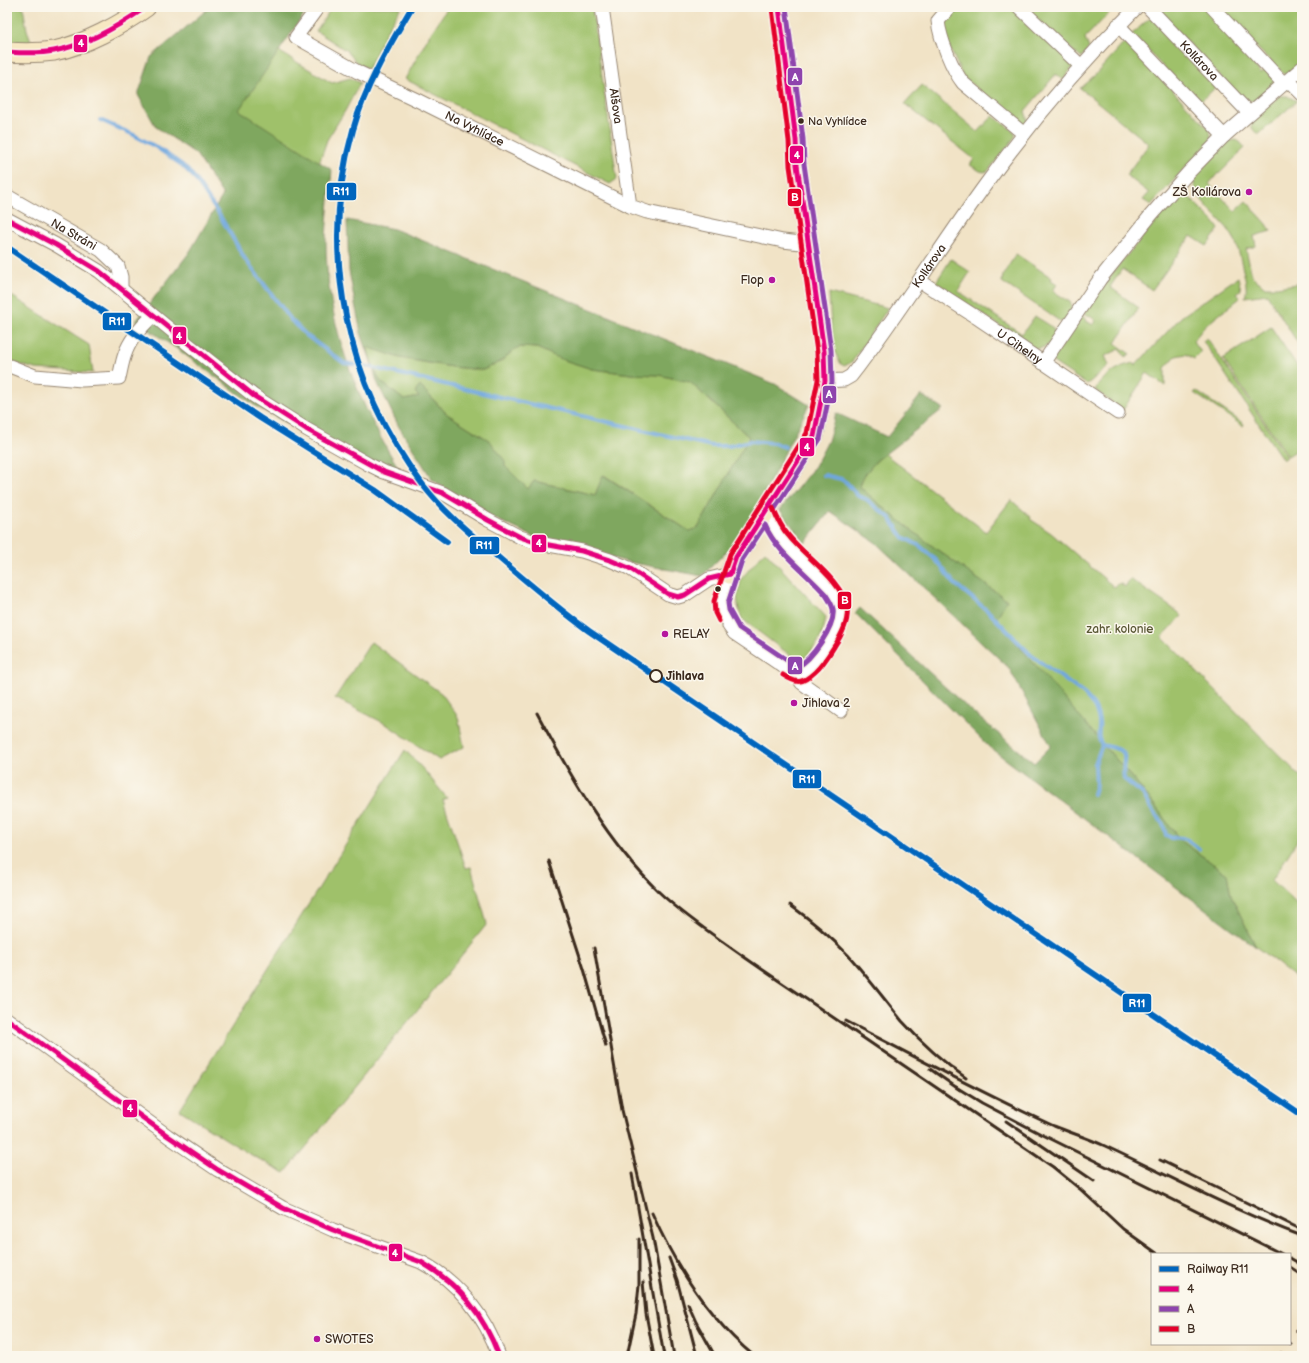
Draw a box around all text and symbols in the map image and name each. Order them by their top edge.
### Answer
line badge: 4 [73,34,88,53]
text: 4 [78,37,85,50]
street label: Kollárova [1176,37,1222,84]
line badge: A [787,67,803,86]
text: A [791,71,799,84]
street label: Alšova [606,87,626,125]
street label: Na Vyhlídce [442,108,507,150]
place label: Na Vyhlídce [808,115,867,128]
marker: Na Vyhlídce [796,116,806,126]
line badge: 4 [789,145,804,164]
text: 4 [794,149,801,162]
line badge: R11 [326,182,357,201]
place label: ZŠ Kollárova [1172,184,1241,200]
text: R11 [333,185,349,198]
marker: ZŠ Kollárova [1244,187,1254,197]
line badge: B [787,188,802,207]
text: B [791,191,799,204]
street label: Na Stráni [48,215,99,253]
street label: Kollárova [909,241,949,291]
place label: Flop [740,273,764,288]
marker: Flop [767,275,777,285]
line badge: R11 [102,312,132,331]
text: R11 [109,315,125,328]
line badge: 4 [172,326,187,345]
street label: U Cihelny [994,326,1046,367]
text: 4 [176,330,183,343]
line badge: A [822,385,837,404]
text: A [825,388,833,401]
line badge: 4 [799,437,815,457]
text: 4 [804,441,811,454]
line badge: 4 [531,534,547,553]
line badge: R11 [469,536,500,555]
text: 4 [536,537,543,550]
text: R11 [476,539,492,552]
unlabelled marker [713,584,723,594]
line badge: B [837,591,852,610]
text: B [841,594,849,607]
park label: zahr. kolonie [1087,622,1153,637]
place label: RELAY [673,627,711,642]
marker: RELAY [660,629,670,639]
line badge: A [787,656,803,675]
text: A [791,660,799,673]
marker: Jihlava [649,669,663,683]
place label: Jihlava [666,669,704,684]
place label: Jihlava 2 [802,696,850,711]
marker: Jihlava 2 [789,698,799,708]
line badge: R11 [792,769,822,789]
text: R11 [799,773,815,786]
line badge: R11 [1122,993,1152,1013]
text: R11 [1129,997,1145,1010]
line badge: 4 [122,1099,138,1118]
text: 4 [127,1102,134,1115]
line badge: 4 [388,1243,403,1262]
text: 4 [392,1247,399,1260]
legend [1151,1253,1291,1345]
text: Railway R11 [1187,1262,1248,1277]
text: 4 [1187,1282,1195,1297]
text: A [1187,1302,1195,1317]
text: B [1187,1322,1195,1337]
place label: SWOTES [325,1332,374,1347]
marker: SWOTES [312,1334,322,1344]

